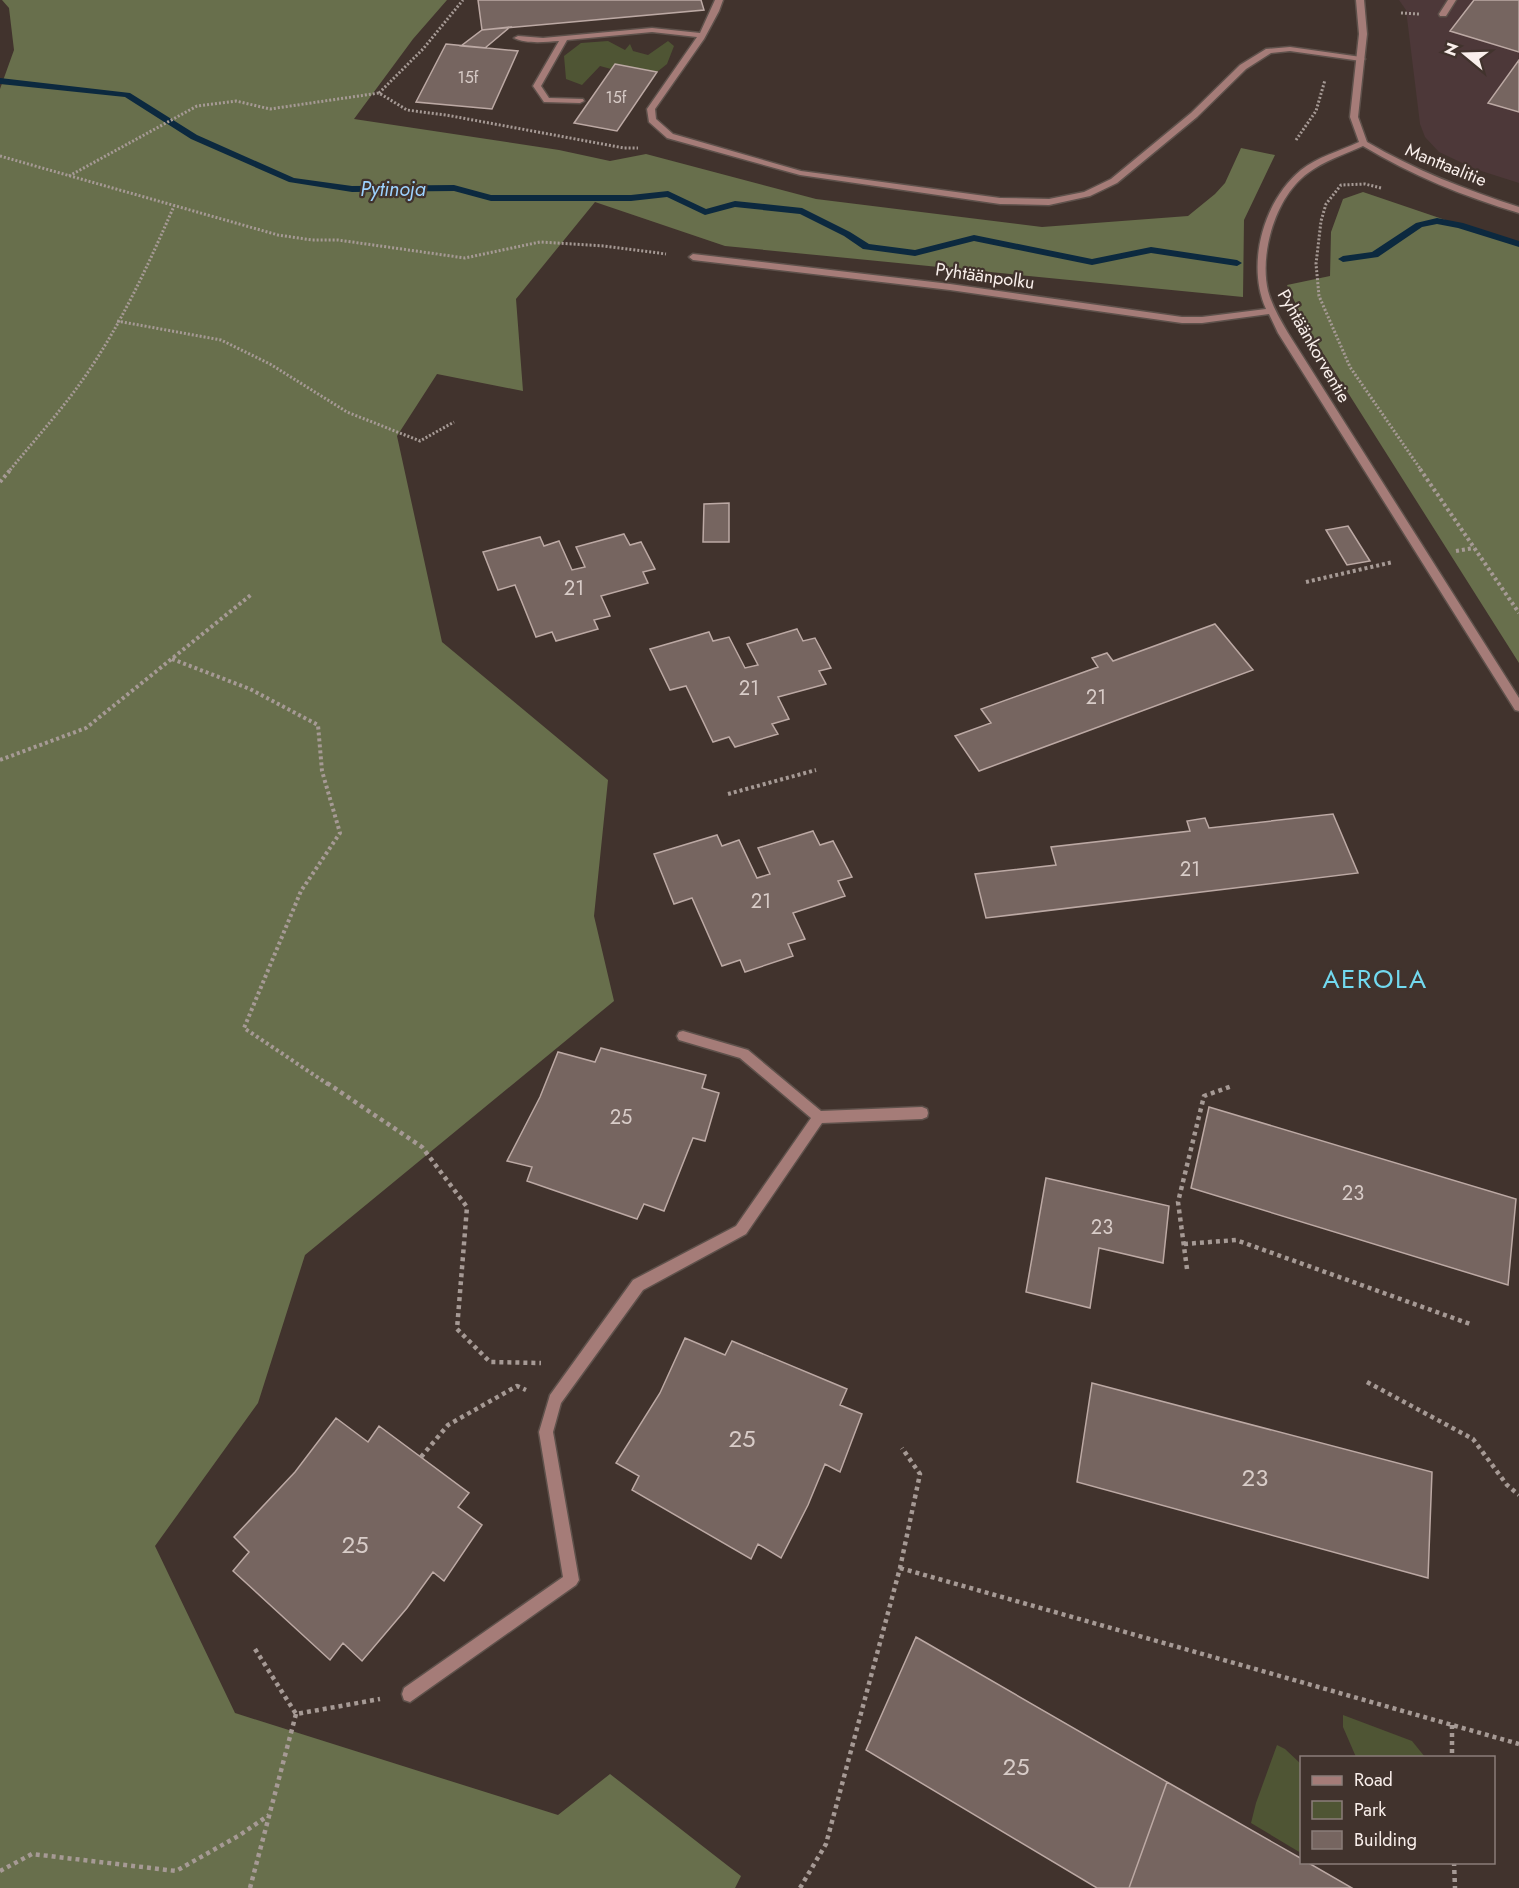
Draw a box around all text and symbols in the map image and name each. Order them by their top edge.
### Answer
north arrow [1435,24,1495,84]
text: N [1438,40,1464,59]
house number: 15f [458,66,479,89]
house number: 15f [606,86,627,109]
street label: Manttaalitie [1401,137,1491,193]
water label: Pytinoja [360,175,426,204]
street label: Pyhtäänpolku [934,256,1036,296]
street label: Pyhtäänkorventie [1271,284,1357,408]
house number: 21 [564,574,584,603]
house number: 21 [739,674,759,703]
house number: 21 [1086,683,1106,712]
house number: 21 [1180,855,1200,884]
house number: 21 [751,887,771,916]
district label: AEROLA [1322,960,1428,998]
house number: 25 [610,1103,632,1132]
house number: 23 [1342,1179,1364,1208]
house number: 23 [1091,1213,1113,1242]
house number: 25 [728,1421,756,1456]
house number: 23 [1242,1460,1268,1495]
house number: 25 [341,1527,369,1562]
house number: 25 [1002,1749,1030,1784]
legend [1300,1756,1495,1864]
text: Road [1354,1767,1393,1793]
text: Park [1354,1797,1386,1823]
text: Building [1354,1827,1417,1853]

